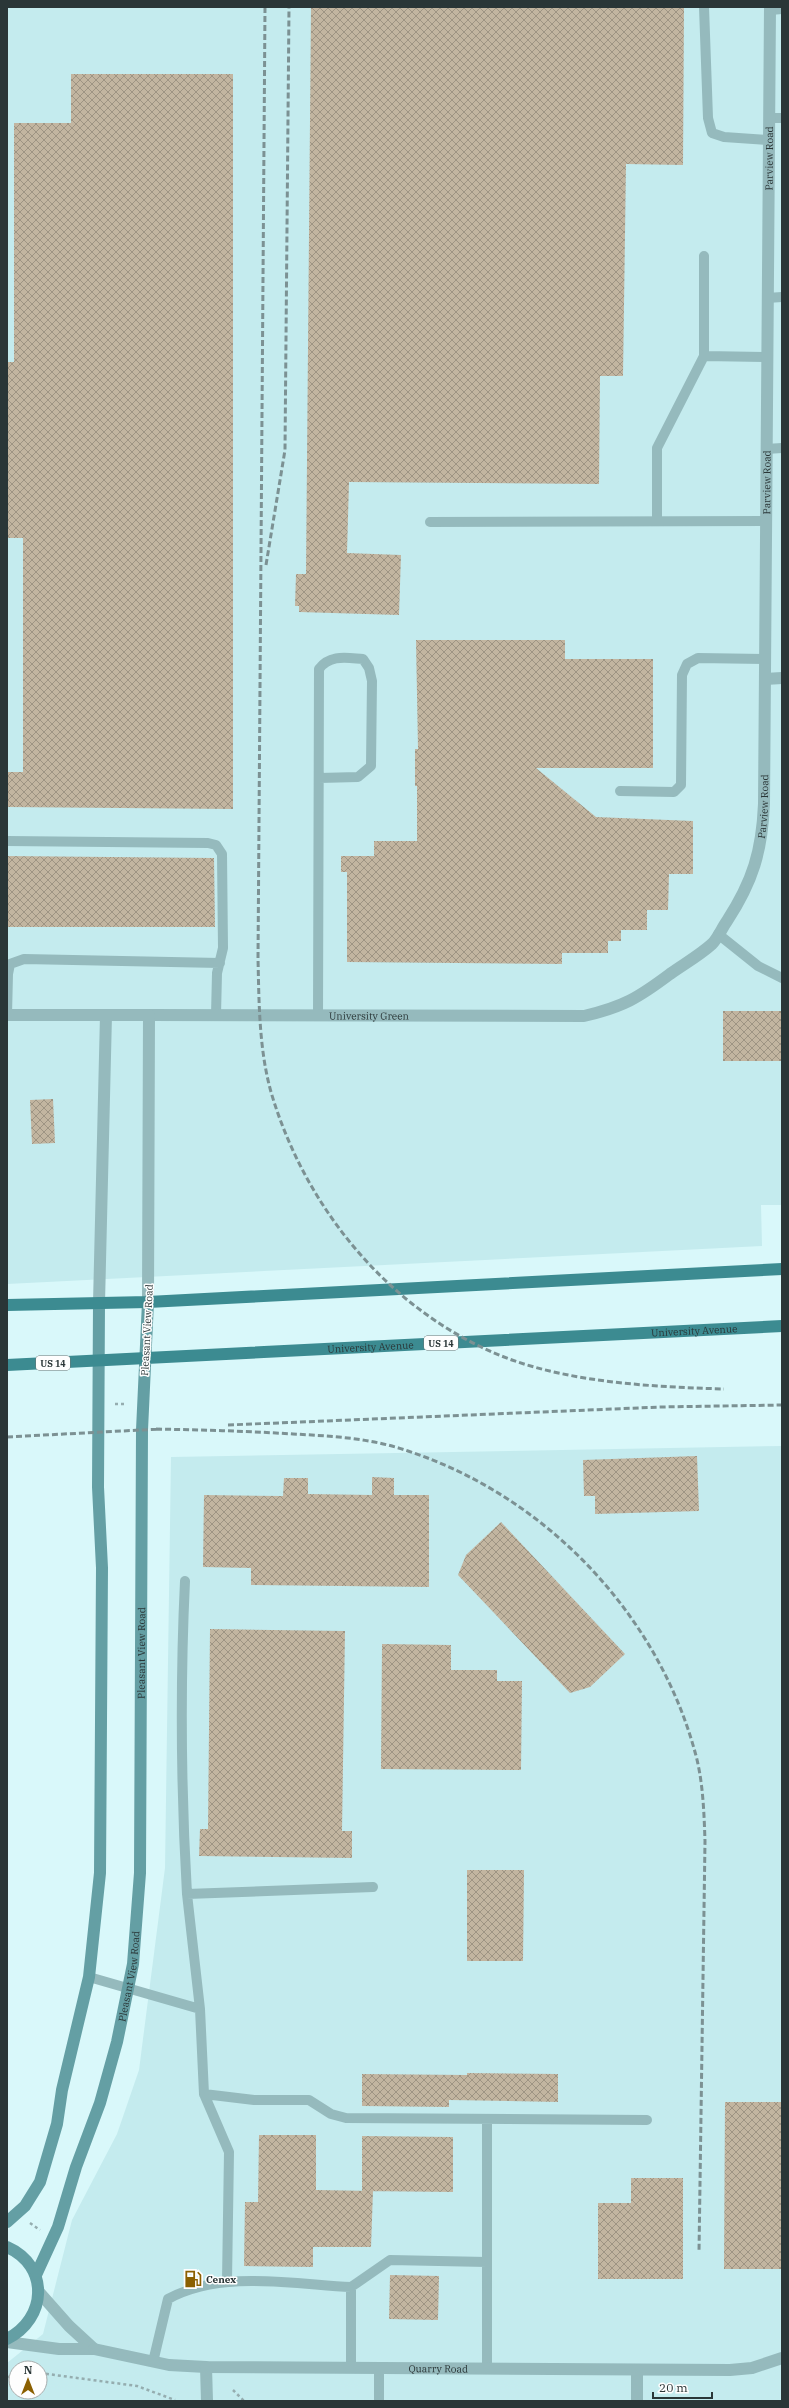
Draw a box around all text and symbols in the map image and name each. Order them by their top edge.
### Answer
street label: Parview Road [762,126,776,190]
street label: Parview Road [760,450,773,514]
street label: Parview Road [754,774,771,839]
street label: University Green [329,1009,410,1022]
street label: Pleasant View Road [138,1284,156,1376]
street label: University Avenue [651,1322,738,1339]
road number: US 14 [424,1336,458,1350]
street label: University Avenue [327,1338,414,1355]
road number: US 14 [36,1356,70,1370]
street label: Pleasant View Road [134,1607,148,1699]
street label: Pleasant View Road [115,1930,142,2023]
fuel station icon: Cenex [183,2269,203,2289]
place label: Cenex [206,2273,236,2286]
north arrow [8,2360,48,2400]
street label: Quarry Road [408,2362,468,2375]
text: N [24,2363,33,2377]
scale bar [653,2374,712,2400]
text: 20 m [659,2380,688,2395]

